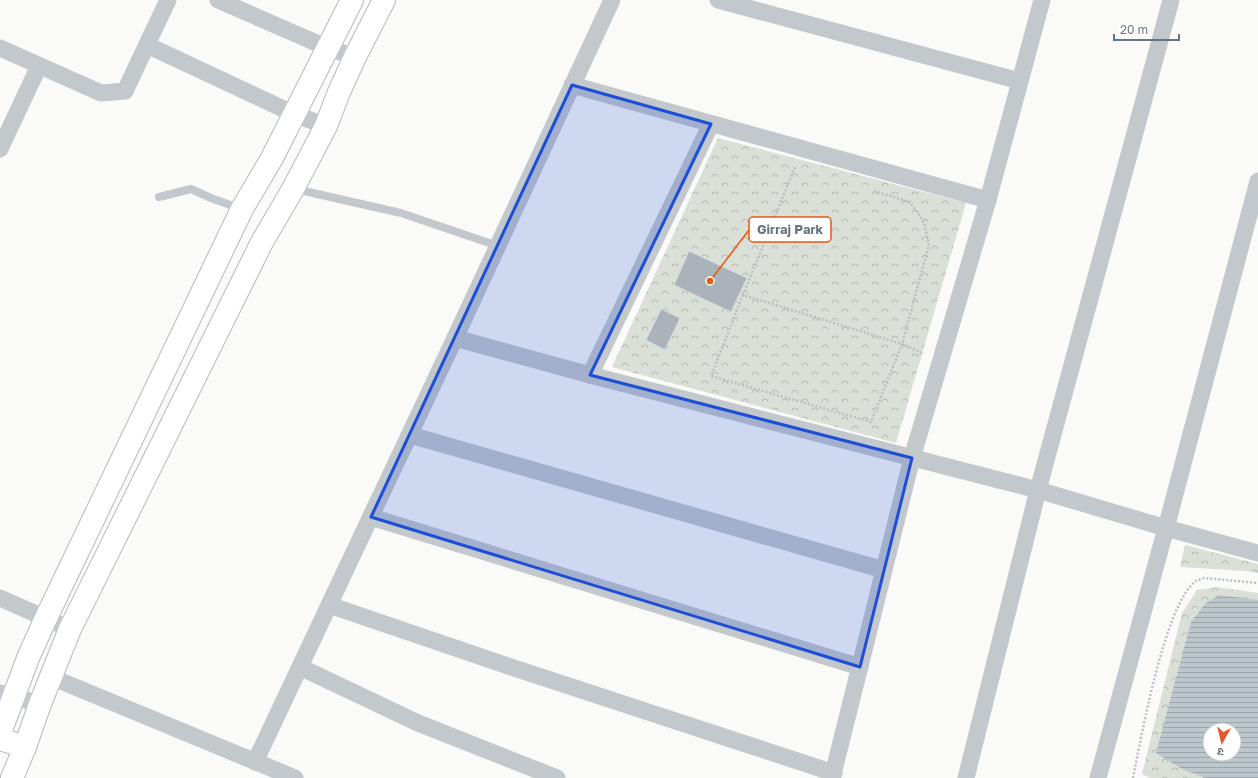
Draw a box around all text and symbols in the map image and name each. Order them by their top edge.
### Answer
scale bar [1114,16,1179,42]
text: 20 m [1120,22,1148,37]
callout: Girraj Park [749,217,831,242]
text: Girraj Park [757,221,823,237]
north arrow [1202,722,1242,762]
text: उ [1216,745,1225,759]

